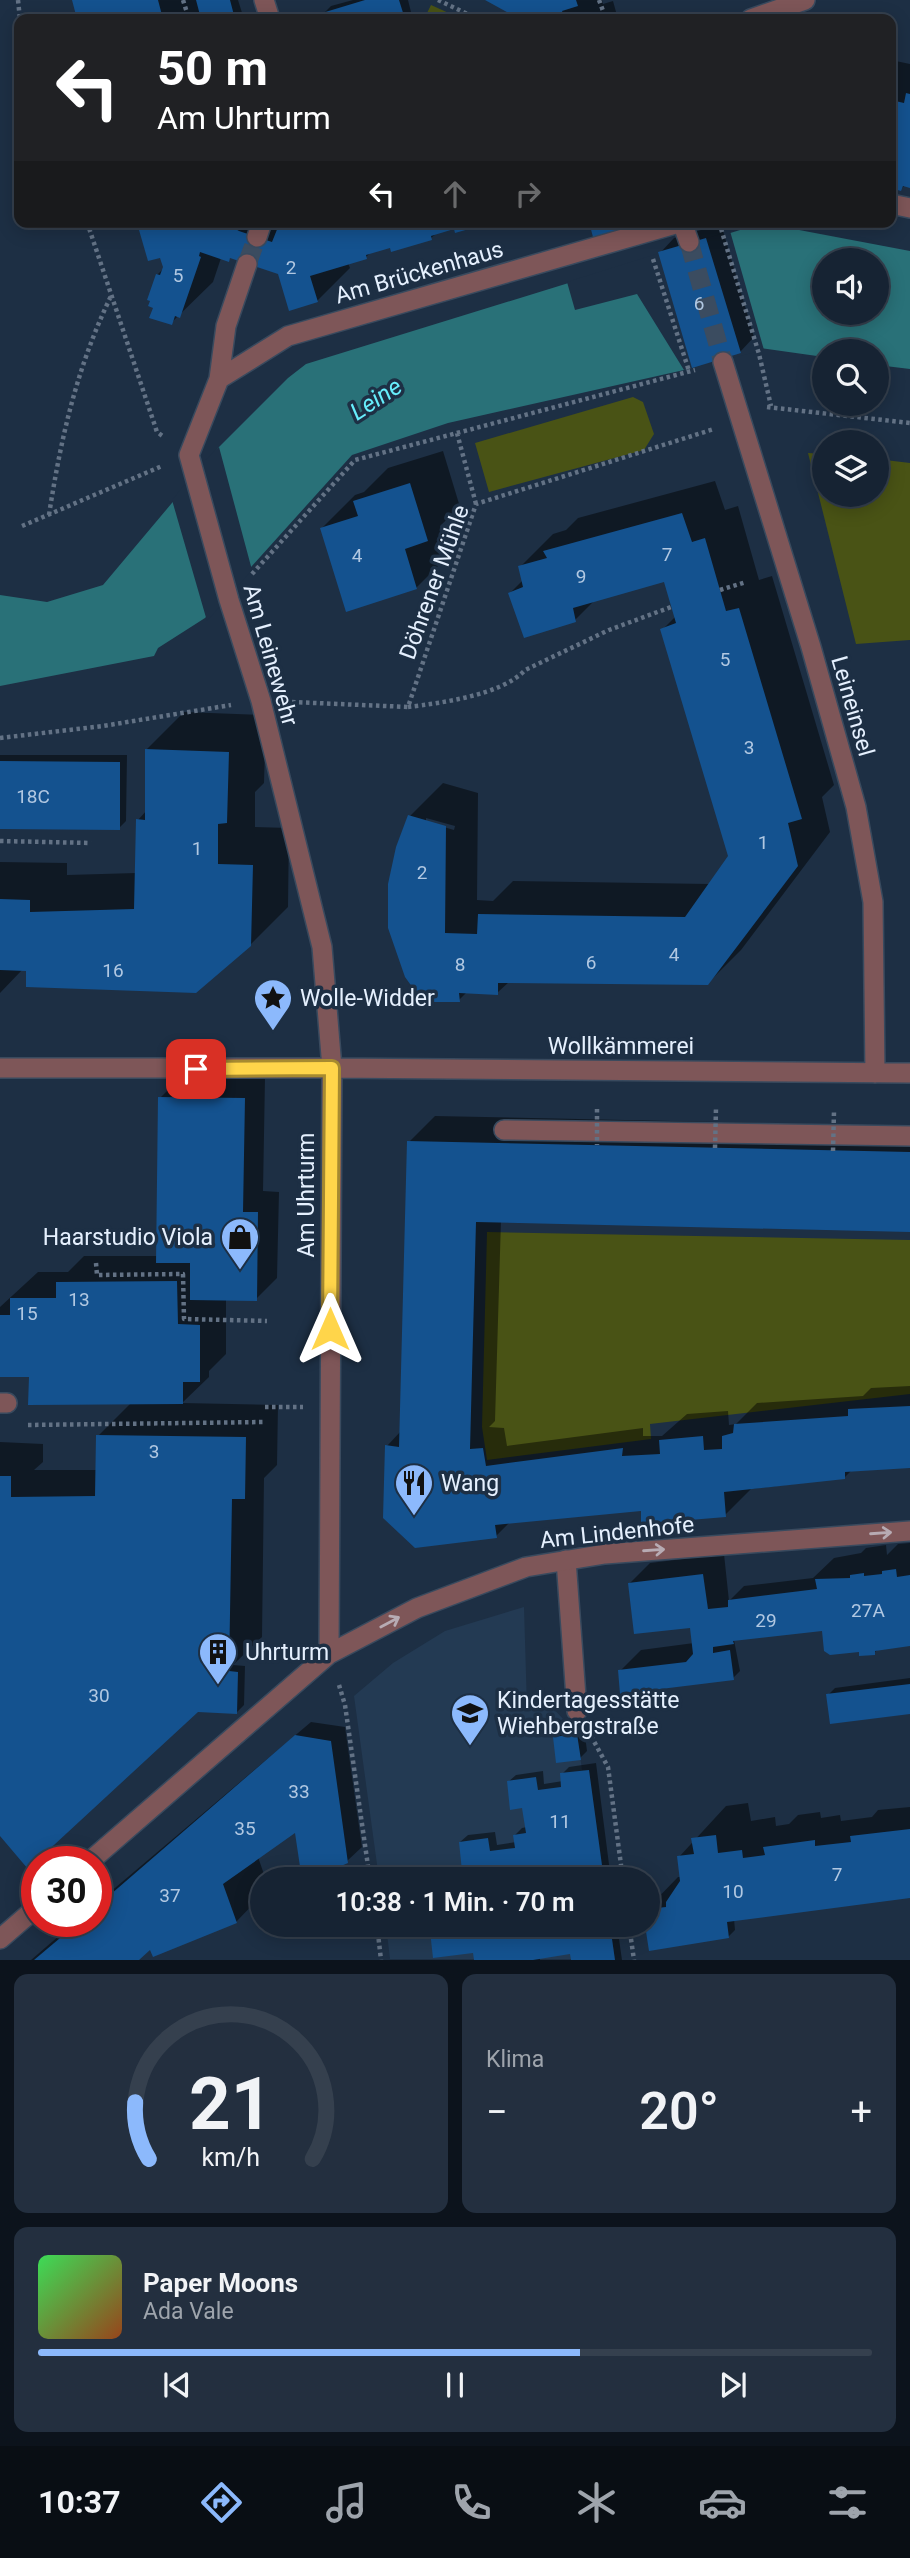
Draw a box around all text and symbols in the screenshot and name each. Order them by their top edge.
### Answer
text: 50 m [157,40,268,97]
icon: left [42,42,133,133]
text: Am Uhrturm [157,99,331,137]
icon: left [363,175,401,213]
icon: ahead [436,175,474,213]
icon: right [509,175,547,213]
street label: Am Brückenhaus [332,236,506,309]
map controls [812,248,889,507]
button: sound [812,248,889,325]
house number: 2 [286,256,296,279]
house number: 5 [173,264,183,287]
house number: 6 [694,292,704,315]
button: search [812,339,889,416]
water label: Leine [345,372,407,426]
button: layers [812,430,889,507]
street label: Döhrener Mühle [394,501,475,663]
house number: 7 [662,543,672,566]
house number: 4 [352,544,363,567]
house number: 9 [576,565,586,588]
street label: Am Leinewehr [237,581,304,729]
house number: 5 [720,648,730,671]
street label: Leineinsel [825,653,880,759]
house number: 3 [744,736,754,759]
house number: 18C [16,785,50,808]
house number: 1 [758,831,768,854]
house number: 1 [192,837,202,860]
house number: 2 [417,861,427,884]
house number: 4 [669,943,680,966]
house number: 6 [586,951,596,974]
house number: 8 [455,953,465,976]
house number: 16 [102,959,124,982]
place icon: Wolle-Widder [252,977,294,1032]
place label: Wolle-Widder [300,985,435,1012]
street label: Wollkämmerei [548,1033,694,1060]
pin [166,1039,226,1099]
icon: arrive [177,1050,215,1088]
street label: Am Uhrturm [293,1133,320,1257]
shop icon: Haarstudio Viola [219,1216,261,1271]
place label: Haarstudio Viola [43,1224,213,1251]
house number: 13 [68,1288,90,1311]
position arrow [293,1292,367,1366]
house number: 15 [16,1302,38,1325]
house number: 3 [149,1440,159,1463]
restaurant icon: Wang [393,1462,435,1517]
place label: Wang [441,1470,499,1497]
street label: Am Lindenhofe [538,1511,696,1554]
one-way arrow [869,1526,892,1539]
one-way arrow [642,1543,665,1556]
house number: 27A [851,1599,885,1622]
house number: 29 [755,1609,777,1632]
one-way arrow [379,1615,399,1629]
building icon: Uhrturm [197,1631,239,1686]
place label: Uhrturm [245,1639,329,1666]
house number: 30 [88,1684,110,1707]
place label: Kindertagesstätte Wiehbergstraße [497,1687,679,1740]
school or university icon: Kindertagesstätte Wiehbergstraße [449,1692,491,1747]
house number: 33 [288,1780,310,1803]
house number: 11 [549,1810,571,1833]
house number: 35 [234,1817,256,1840]
speed limit sign: 30 [21,1846,112,1937]
house number: 7 [832,1863,842,1886]
house number: 10 [722,1880,744,1903]
house number: 37 [159,1884,181,1907]
text: 10:38 · 1 Min. · 70 m [335,1887,575,1917]
text: Klima [486,2046,544,2073]
text: 21 [189,2062,273,2148]
text: 20° [639,2081,719,2142]
text: − [486,2090,508,2134]
text: + [850,2090,872,2134]
text: km/h [202,2143,260,2172]
text: Paper Moons [143,2268,298,2298]
text: Ada Vale [143,2298,234,2325]
icon: previous [158,2366,196,2404]
icon: pause [436,2366,474,2404]
icon: next [714,2366,752,2404]
icon: directions [197,2478,246,2527]
icon: music [322,2478,371,2527]
icon: phone [447,2478,496,2527]
icon: climate [572,2478,621,2527]
icon: car [698,2478,747,2527]
icon: filters [823,2478,872,2527]
text: 10:37 [38,2483,121,2521]

